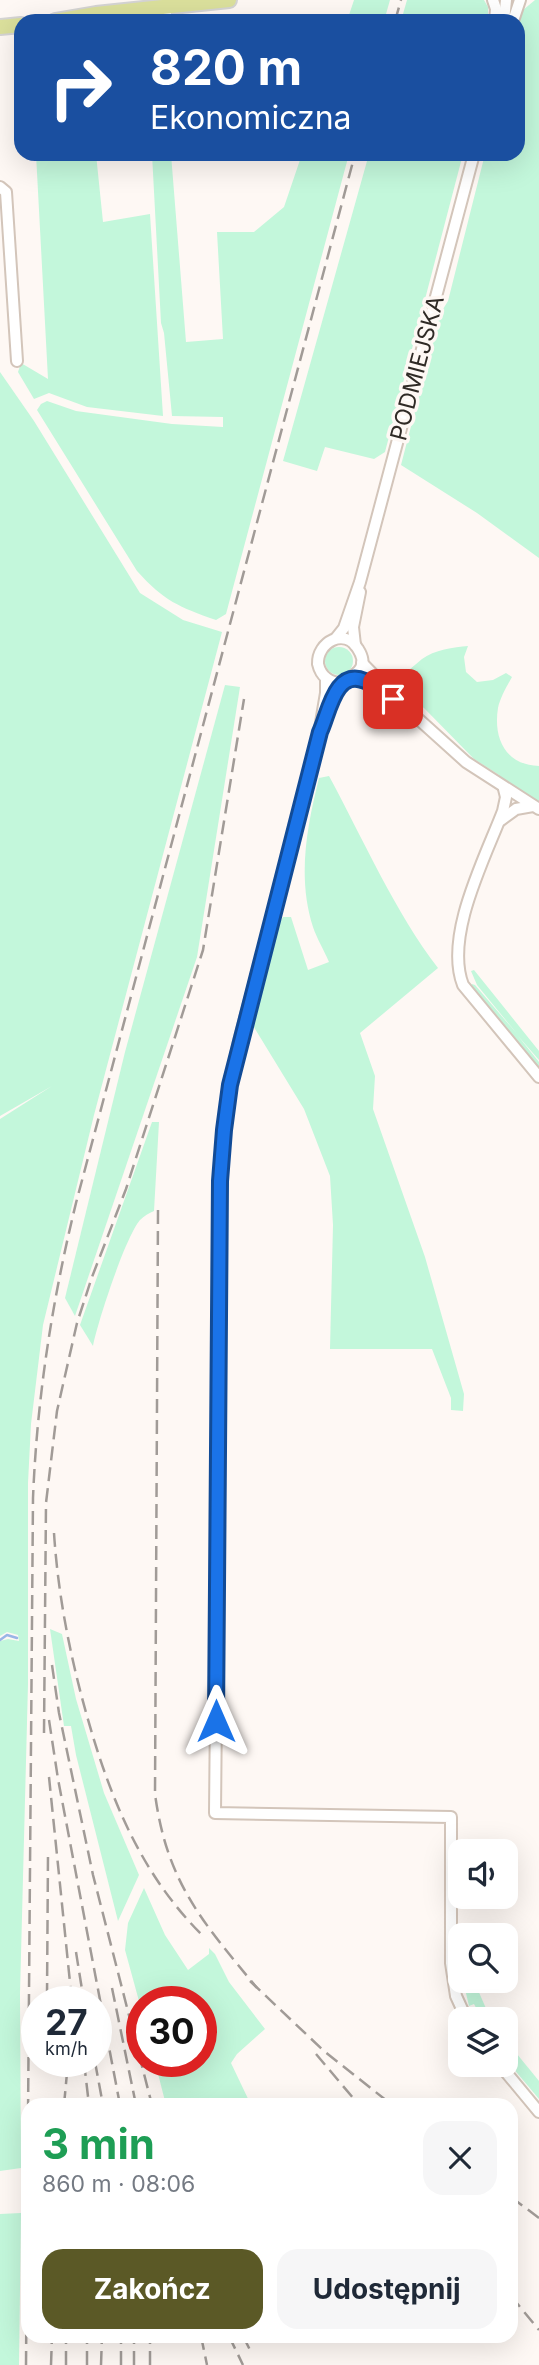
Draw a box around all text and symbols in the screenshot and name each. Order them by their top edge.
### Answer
text: 820 m [150,38,302,97]
icon: right [35,42,126,133]
text: Ekonomiczna [150,98,352,137]
street label: PODMIEJSKA [384,292,450,444]
pin [363,669,423,729]
icon: arrive [374,680,412,718]
position arrow [179,1684,253,1758]
map controls [448,1839,518,2077]
button: sound [448,1839,518,1909]
button: search [448,1923,518,1993]
speed limit sign: 30 [126,1986,217,2077]
text: 27 [45,2001,88,2043]
button: layers [448,2007,518,2077]
text: km/h [45,2038,88,2059]
text: 3 min [42,2118,155,2169]
button: close [423,2121,497,2195]
text: 860 m · 08:06 [42,2170,195,2198]
button: Zakończ [42,2249,263,2329]
button: Udostępnij [277,2249,497,2329]

